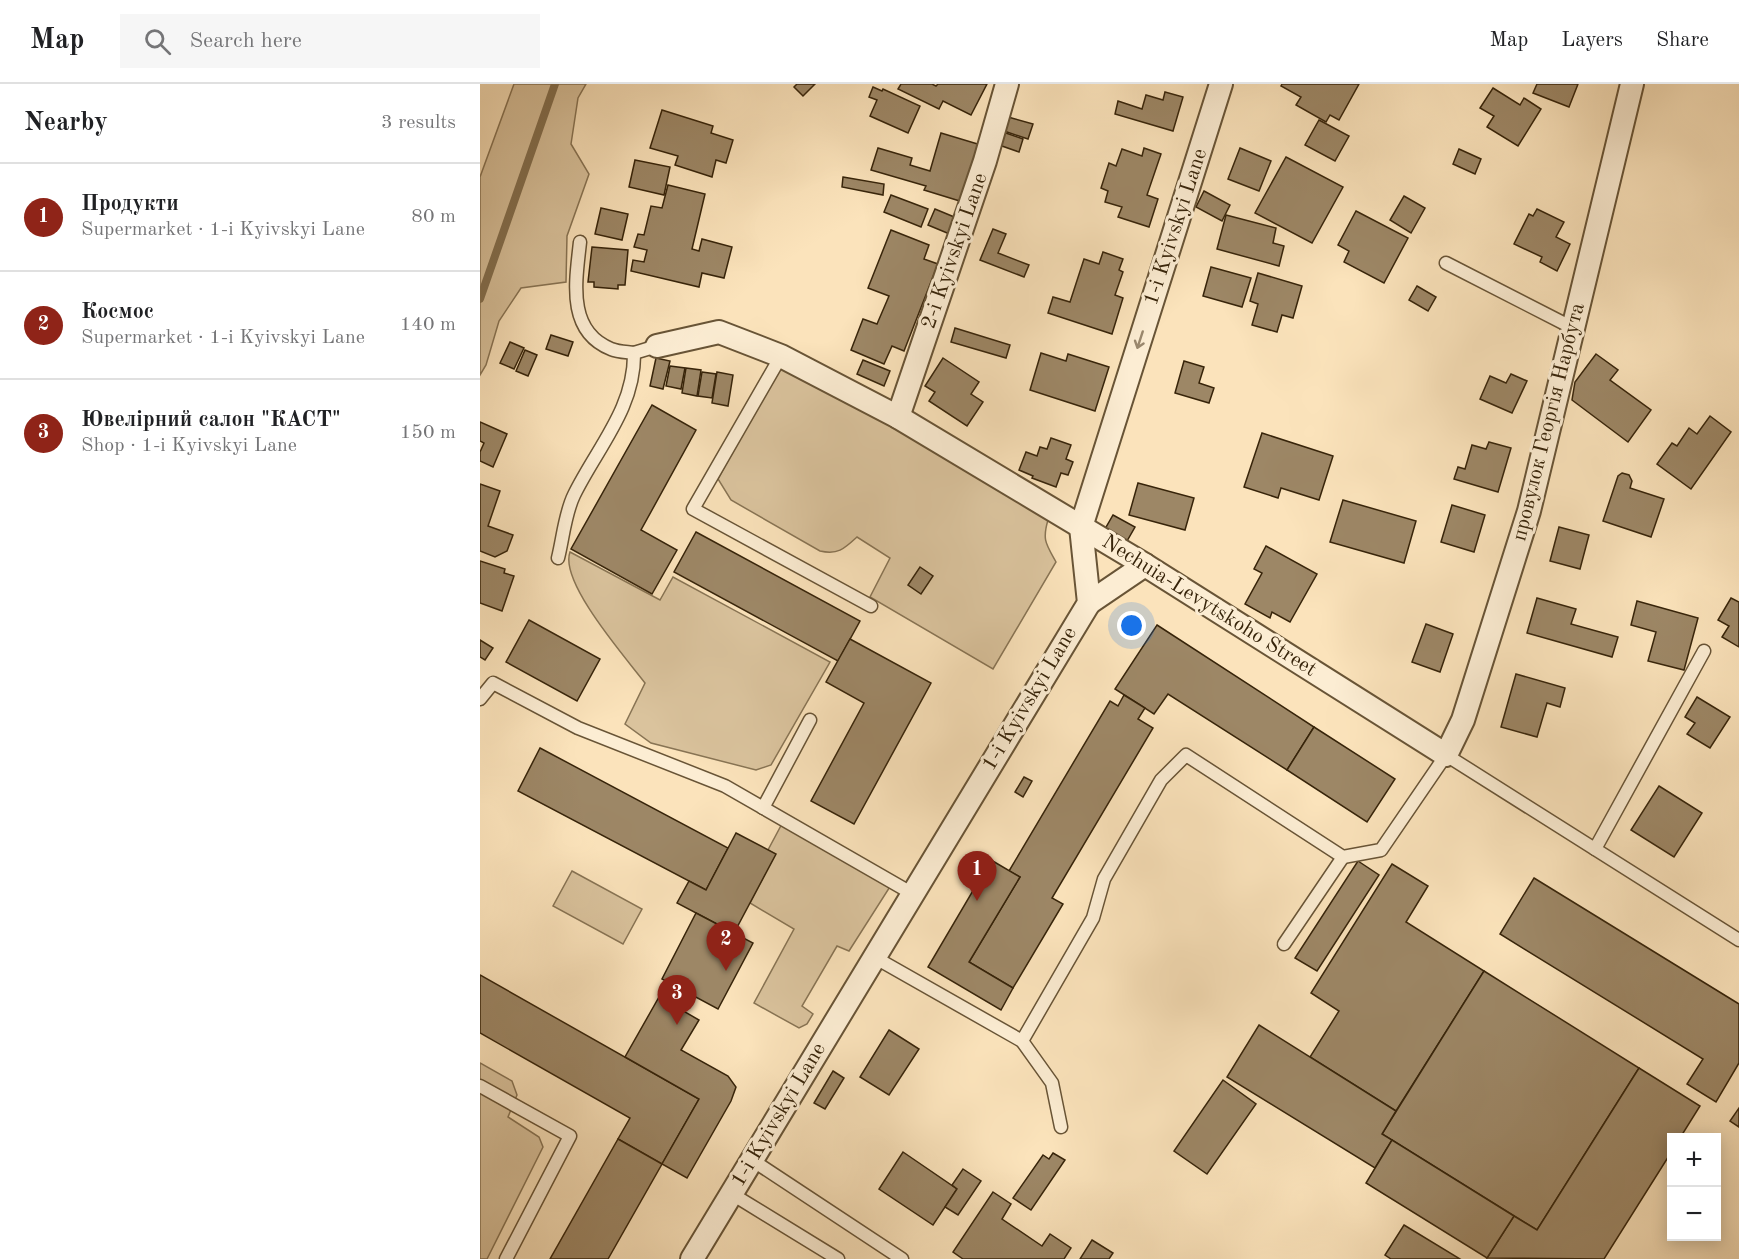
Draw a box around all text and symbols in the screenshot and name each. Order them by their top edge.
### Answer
search box [120,14,540,68]
icon: search [141,25,174,58]
text: Map [30,27,84,55]
text: Search here [189,30,302,52]
text: Map [1489,30,1528,51]
text: Layers [1561,30,1623,51]
text: Share [1656,30,1709,51]
text: Nearby [24,110,108,136]
text: 3 results [381,113,456,133]
street label: 1-i Kyivskyi Lane [1141,146,1211,308]
street label: 2-i Kyivskyi Lane [918,170,992,332]
text: Продукти [81,193,179,215]
text: 1 [38,207,49,227]
text: 80 m [411,207,456,227]
text: Supermarket · 1-i Kyivskyi Lane [81,220,365,240]
text: Космос [81,301,154,323]
street label: провулок Георгія Нарбута [1509,301,1589,543]
text: 2 [38,315,49,335]
text: 140 m [400,315,456,335]
text: Supermarket · 1-i Kyivskyi Lane [81,328,365,348]
one-way arrow [1134,330,1145,349]
text: Ювелірний салон "КАСТ" [81,409,341,431]
text: 3 [38,423,49,443]
text: 150 m [400,423,456,443]
text: Shop · 1-i Kyivskyi Lane [81,436,297,456]
street label: Nechuia-Levytskoho Street [1098,531,1320,681]
your location [1117,611,1146,640]
street label: 1-i Kyivskyi Lane [979,624,1081,774]
pin: 1 [958,852,996,901]
pin: 2 [706,922,746,971]
pin: 3 [658,976,696,1025]
street label: 1-i Kyivskyi Lane [728,1040,830,1190]
map controls [1667,1133,1721,1241]
button: + [1667,1133,1721,1187]
button: − [1667,1187,1721,1241]

